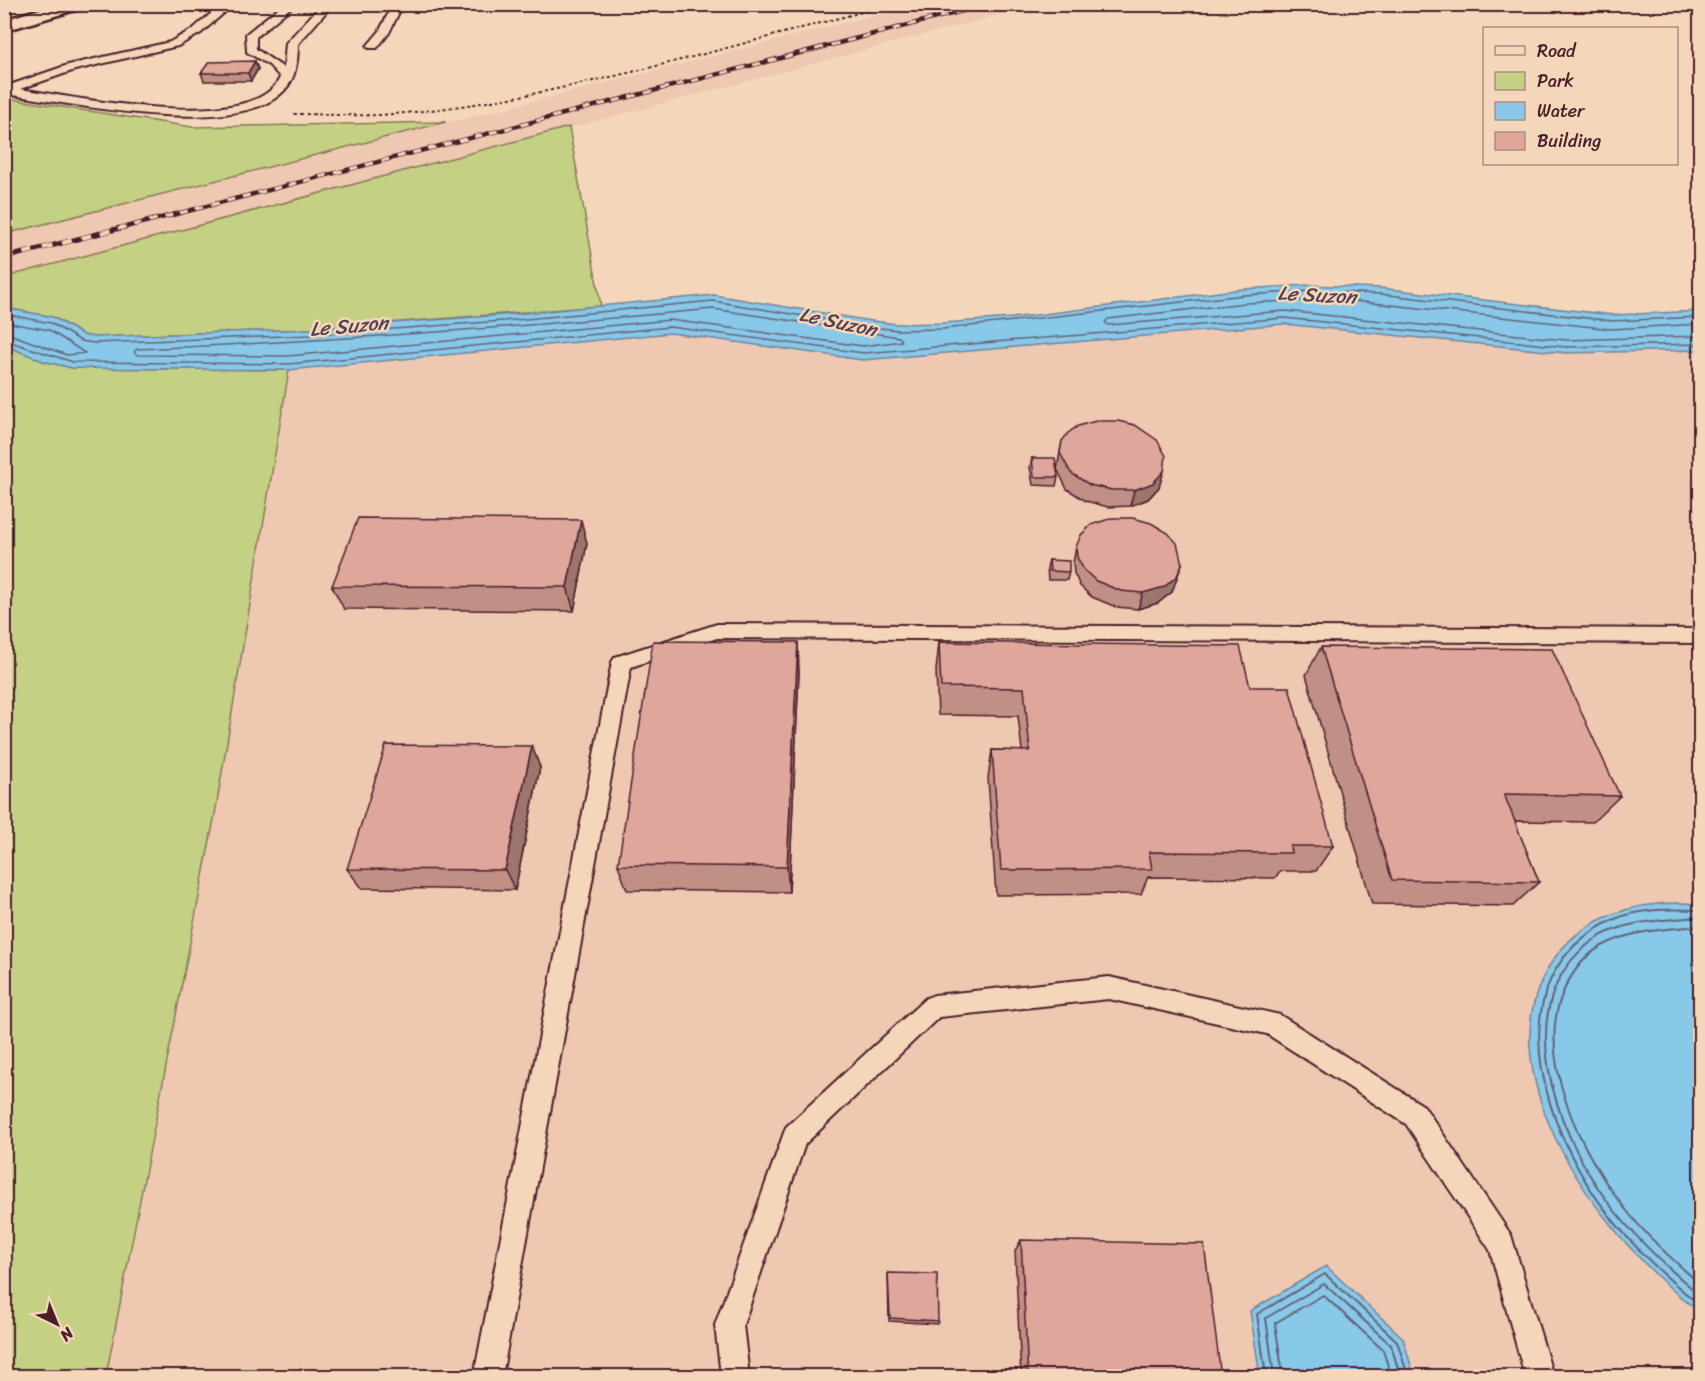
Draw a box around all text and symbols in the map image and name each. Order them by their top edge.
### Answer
legend [1483,27,1678,165]
text: Road [1537,35,1577,67]
text: Park [1537,65,1574,97]
text: Water [1537,95,1586,127]
text: Building [1537,125,1601,157]
water label: Le Suzon [1277,275,1359,315]
water label: Le Suzon [796,297,882,348]
water label: Le Suzon [309,305,392,347]
north arrow [27,1294,87,1354]
text: N [52,1320,82,1350]

